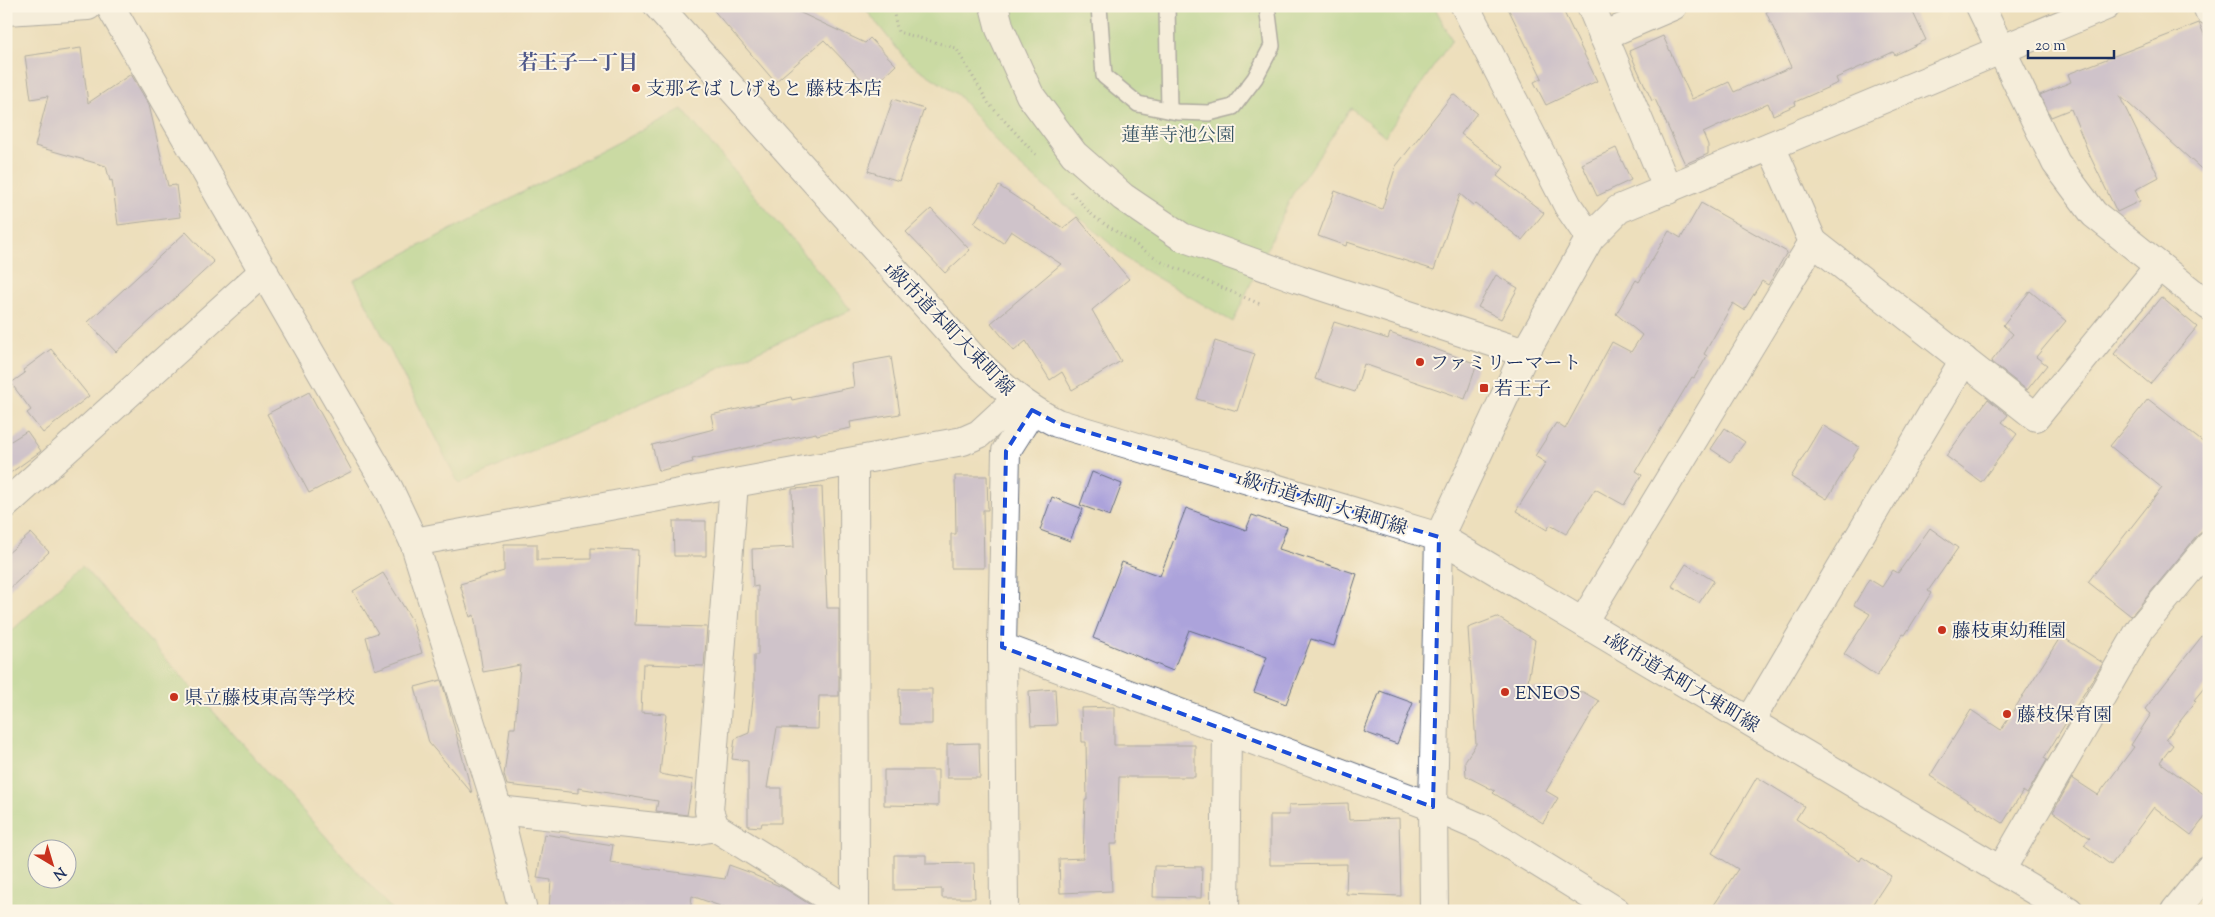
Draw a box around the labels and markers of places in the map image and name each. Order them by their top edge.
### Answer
place label: 支那そば しげもと 藤枝本店 [646,77,882,104]
marker: 支那そば しげもと 藤枝本店 [630,82,642,94]
place label: ファミリーマート [1430,351,1582,378]
marker: ファミリーマート [1414,356,1426,368]
place label: 若王子 [1494,377,1551,404]
marker: 若王子 [1478,382,1490,394]
place label: 藤枝東幼稚園 [1952,619,2066,646]
marker: 藤枝東幼稚園 [1936,624,1948,636]
place label: ENEOS [1515,681,1581,708]
place label: 県立藤枝東高等学校 [184,686,355,713]
marker: ENEOS [1499,686,1511,698]
marker: 県立藤枝東高等学校 [168,691,180,703]
place label: 藤枝保育園 [2017,703,2112,730]
marker: 藤枝保育園 [2001,708,2013,720]

